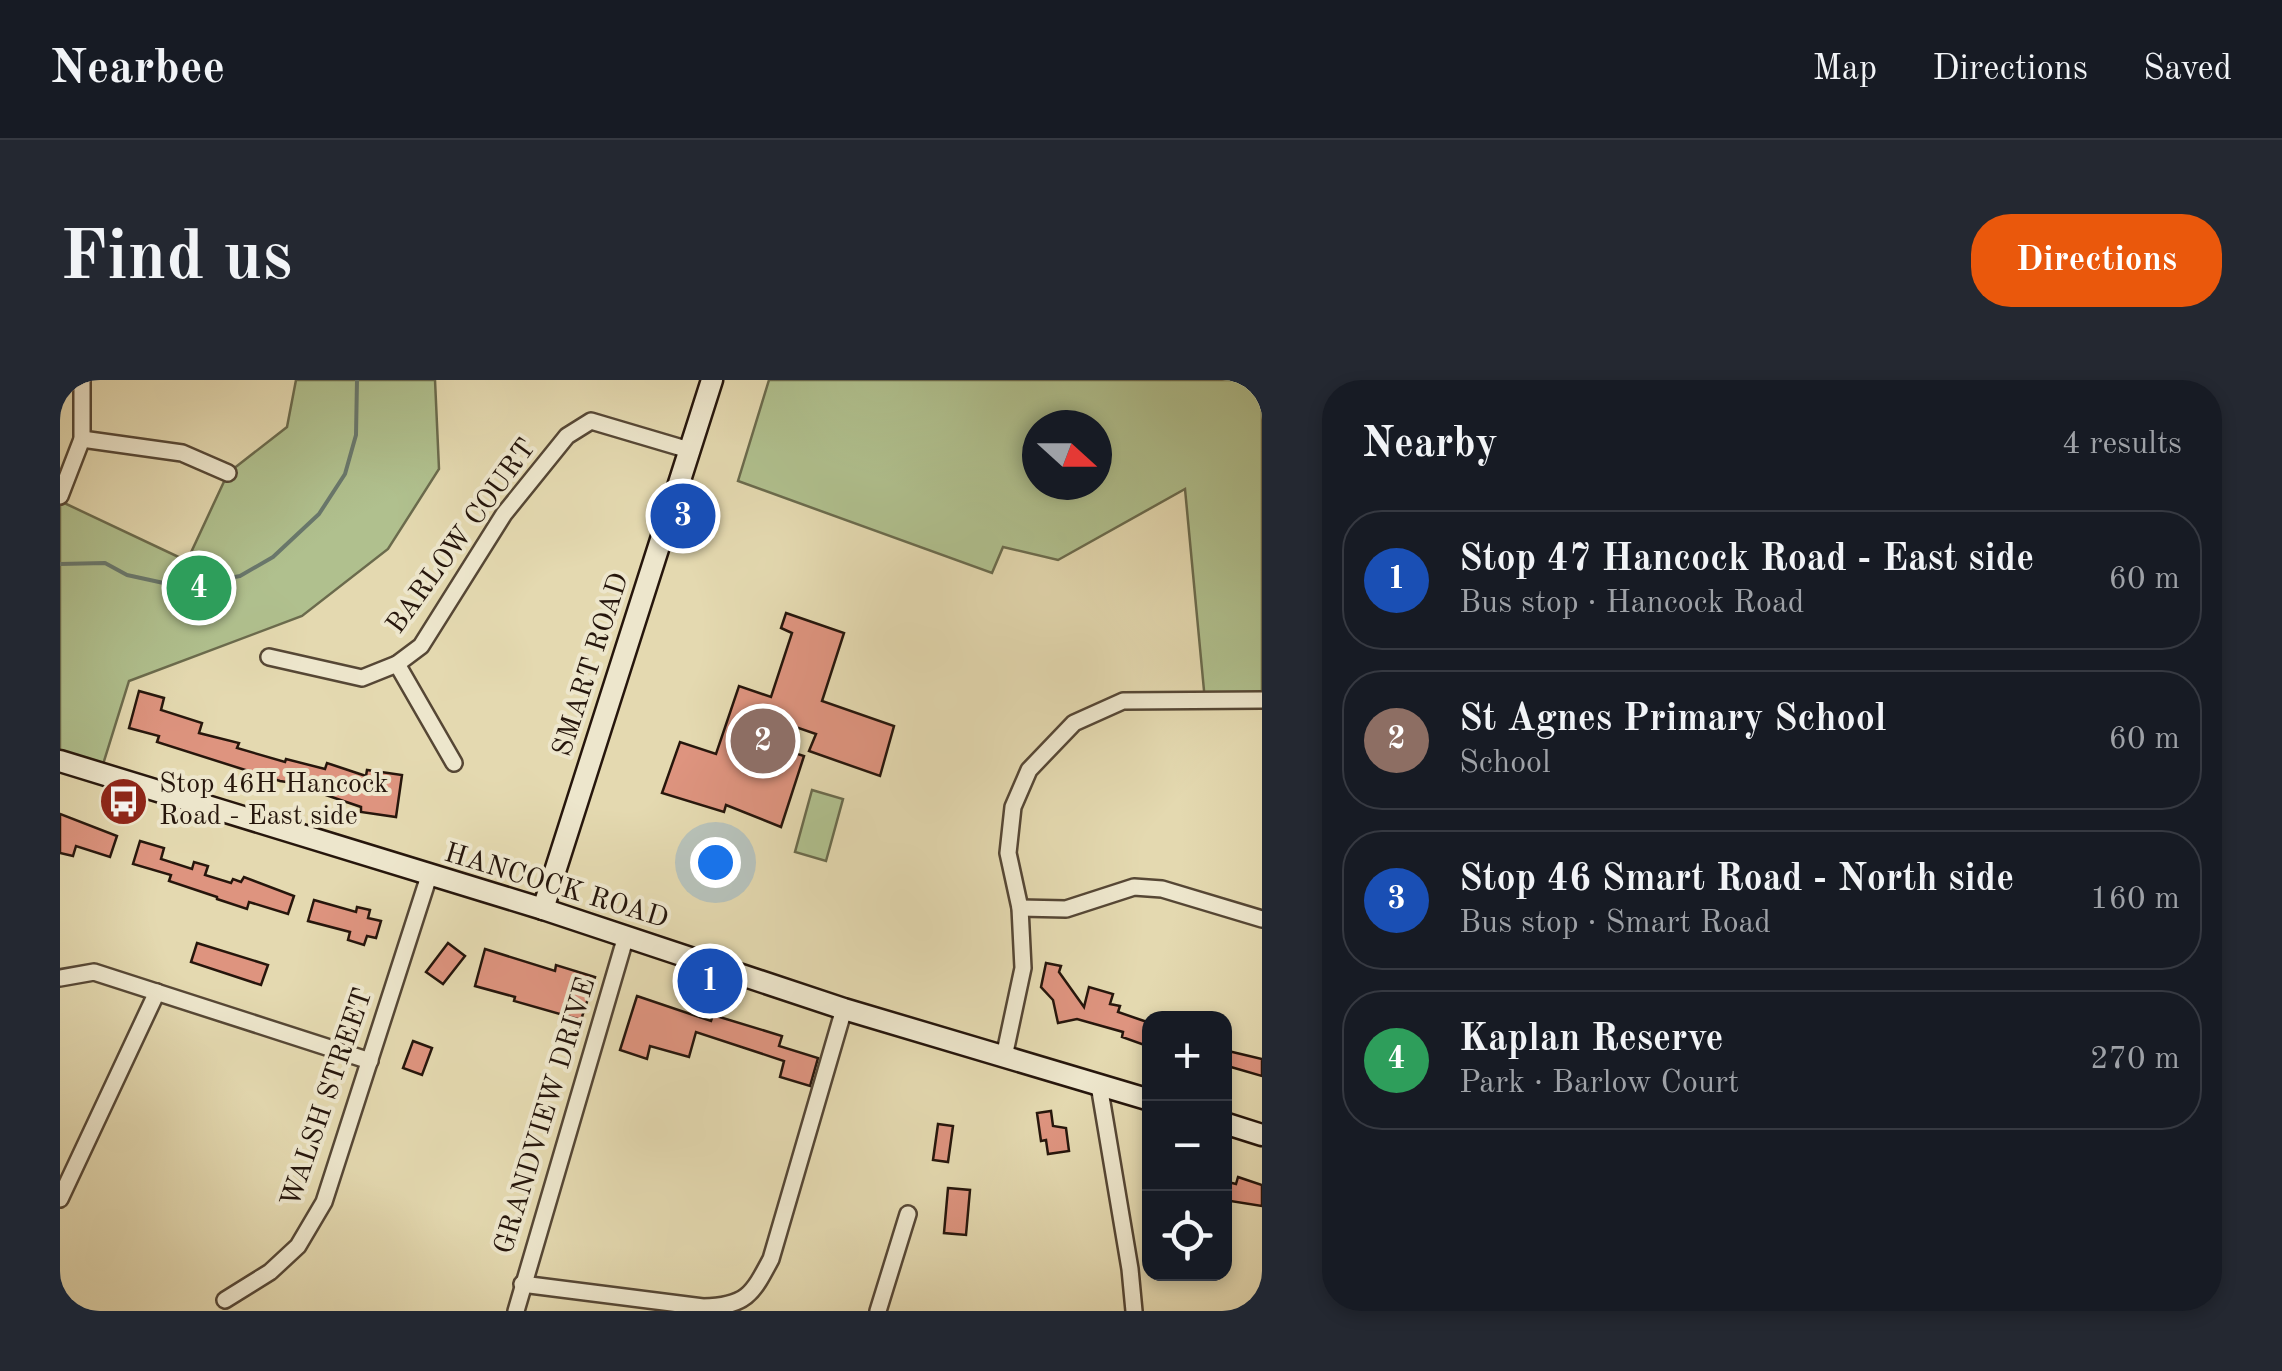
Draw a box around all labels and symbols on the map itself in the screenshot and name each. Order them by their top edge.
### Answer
north arrow [1022,410,1112,500]
street label: BARLOW COURT [382,435,542,639]
pin: 3 [650,478,716,554]
pin: 4 [166,550,232,626]
street label: SMART ROAD [549,570,635,760]
pin: 2 [730,704,796,778]
place label: Stop 46H Hancock Road - East side [159,771,389,831]
bus stop icon: Stop 46H Hancock Road - East side [98,775,150,827]
your location [690,837,741,888]
street label: HANCOCK ROAD [441,840,671,934]
pin: 1 [678,944,742,1018]
street label: GRANDVIEW DRIVE [491,975,601,1257]
street label: WALSH STREET [277,985,379,1211]

